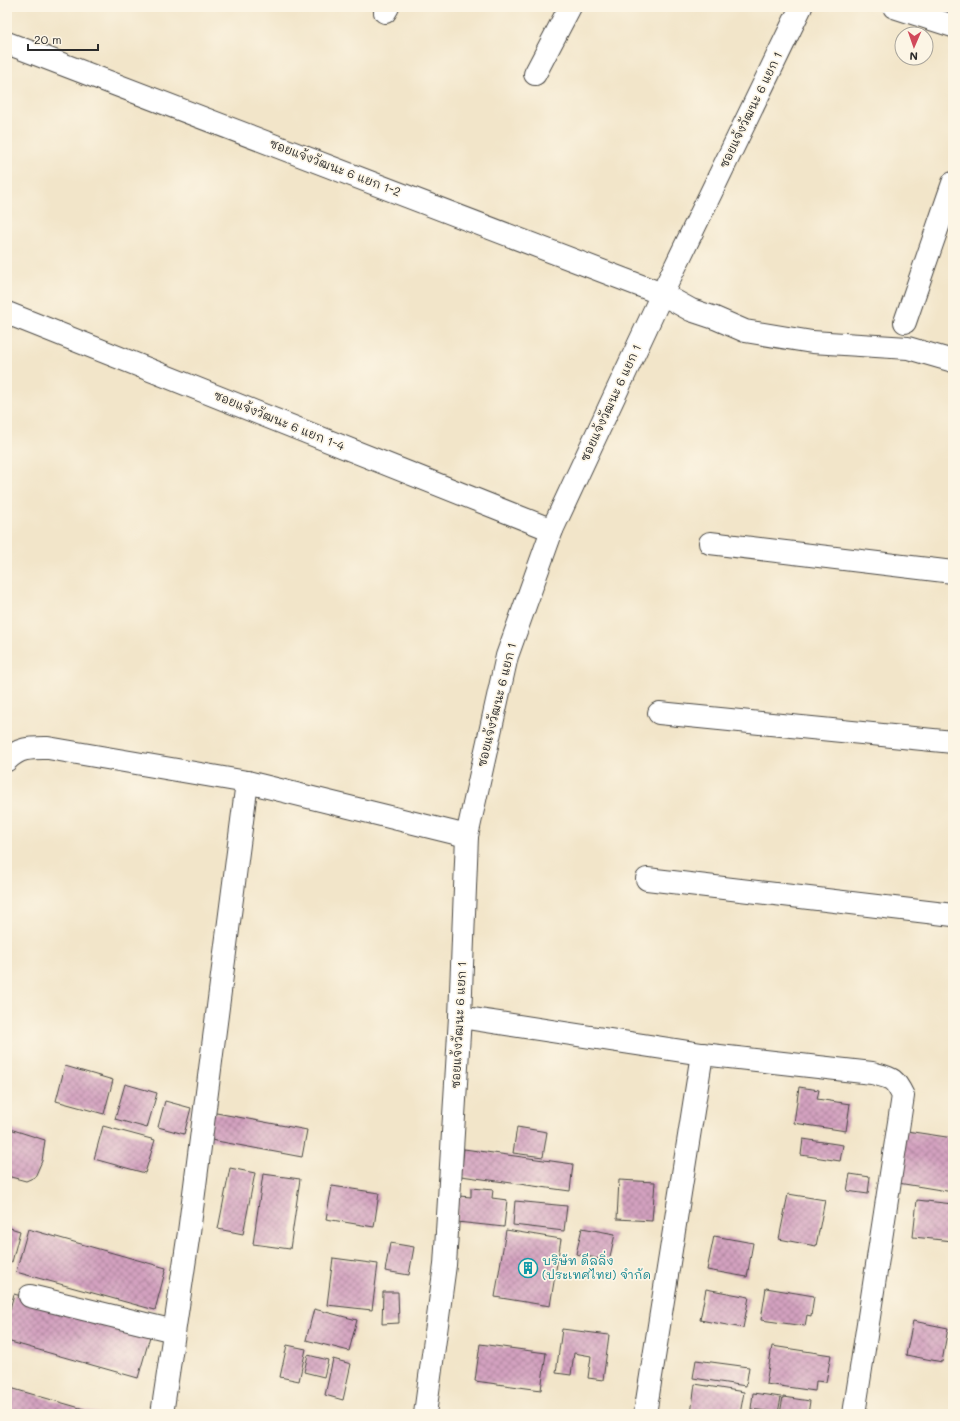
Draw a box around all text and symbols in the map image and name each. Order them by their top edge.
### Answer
scale bar [28,26,98,52]
north arrow [894,26,934,66]
text: 20 m [34,31,62,47]
street label: ซอยแจ้งวัฒนะ 6 แยก 1 [715,49,785,170]
text: N [909,49,918,64]
street label: ซอยแจ้งวัฒนะ 6 แยก 1-2 [268,135,403,199]
street label: ซอยแจ้งวัฒนะ 6 แยก 1 [576,341,644,464]
street label: ซอยแจ้งวัฒนะ 6 แยก 1-4 [212,387,347,454]
street label: ซอยแจ้งวัฒนะ 6 แยก 1 [473,641,519,769]
street label: ซอยแจ้งวัฒนะ 6 แยก 1 [447,961,469,1089]
place label: บริษัท ดีลลิ่ง (ประเทศไทย) จำกัด [542,1250,651,1282]
building icon: บริษัท ดีลลิ่ง (ประเทศไทย) จำกัด [517,1257,539,1279]

